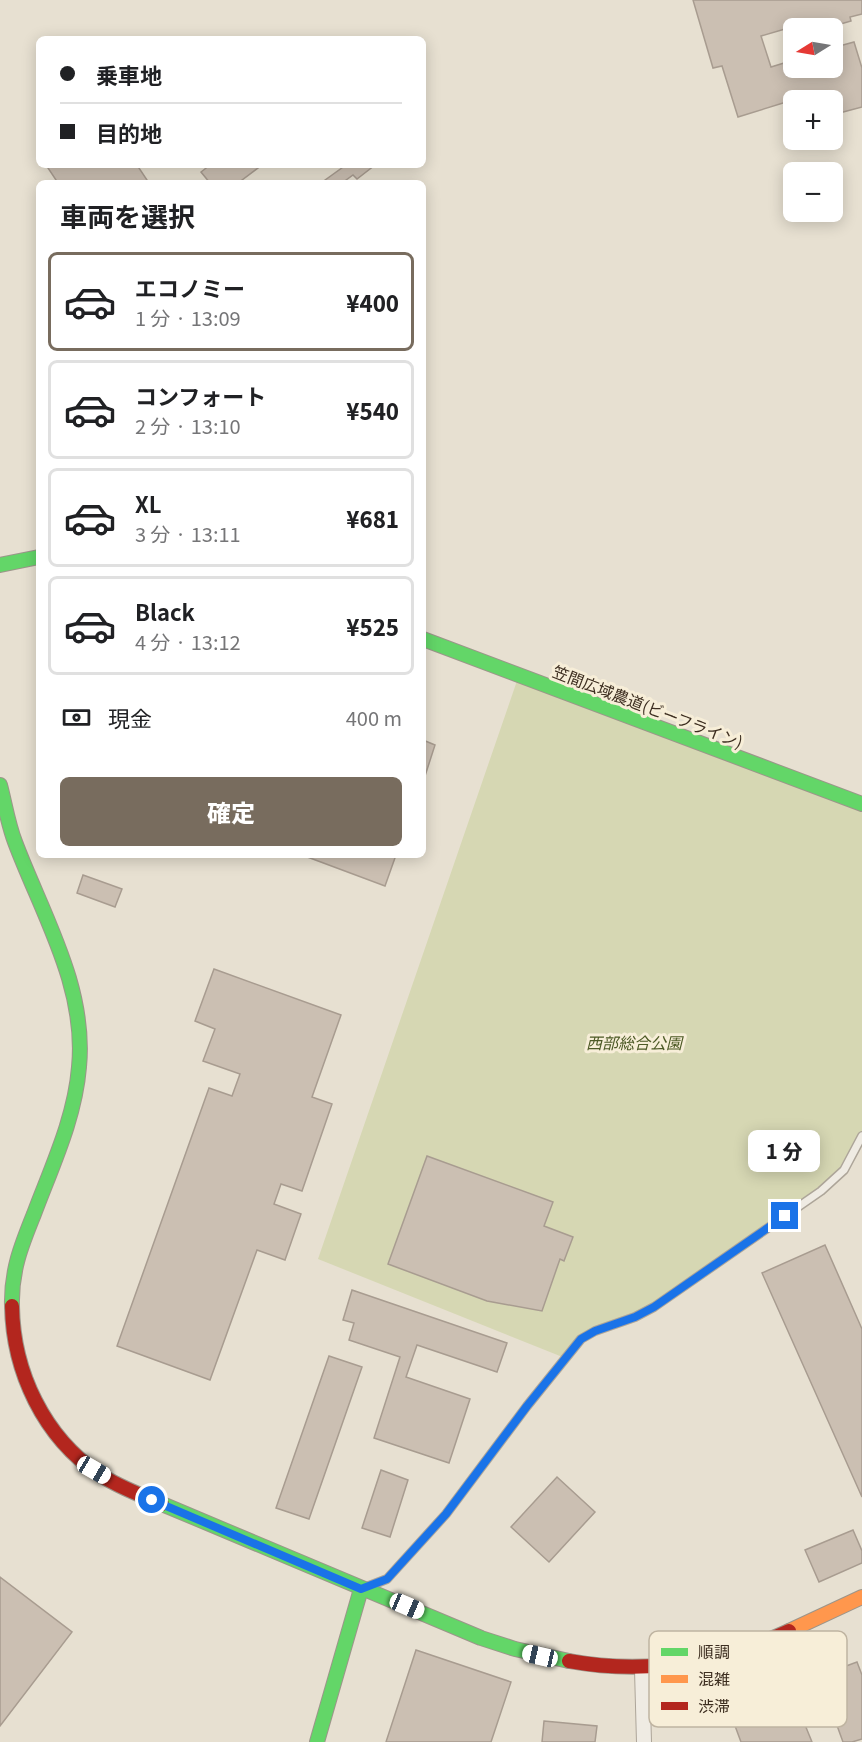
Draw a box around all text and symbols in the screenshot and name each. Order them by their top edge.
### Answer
north arrow [783,18,843,78]
map controls [783,18,843,222]
text: 乗車地 [96,58,162,90]
button: + [783,90,843,150]
text: 目的地 [96,116,162,148]
button: − [783,162,843,222]
text: 車両を選択 [60,196,195,235]
text: エコノミー [135,271,245,303]
icon: car [63,275,117,329]
text: ¥400 [346,286,399,318]
text: 1 分 · 13:09 [135,303,241,332]
text: コンフォート [135,379,266,411]
icon: car [63,383,117,437]
text: ¥540 [346,394,399,426]
text: 2 分 · 13:10 [135,411,241,440]
text: XL [135,487,162,519]
icon: car [63,491,117,545]
text: ¥681 [346,502,399,534]
text: 3 分 · 13:11 [135,519,241,548]
text: Black [135,595,195,627]
icon: car [63,599,117,653]
text: ¥525 [346,610,399,642]
text: 4 分 · 13:12 [135,627,241,656]
street label: 笠間広域農道(ビーフライン) [549,659,747,753]
icon: cash [60,701,93,734]
text: 現金 [108,701,152,733]
text: 400 m [346,703,402,732]
button: 確定 [60,777,402,846]
park label: 西部総合公園 [586,1030,684,1054]
callout: 1 分 [749,1129,821,1171]
text: 1 分 [766,1136,802,1165]
route end [771,1202,798,1229]
car [74,1453,114,1487]
route start [138,1486,165,1513]
car [387,1591,427,1621]
legend [649,1631,847,1727]
text: 順調 [698,1639,730,1663]
car [520,1643,560,1669]
text: 混雑 [698,1666,730,1690]
text: 渋滞 [698,1693,730,1717]

